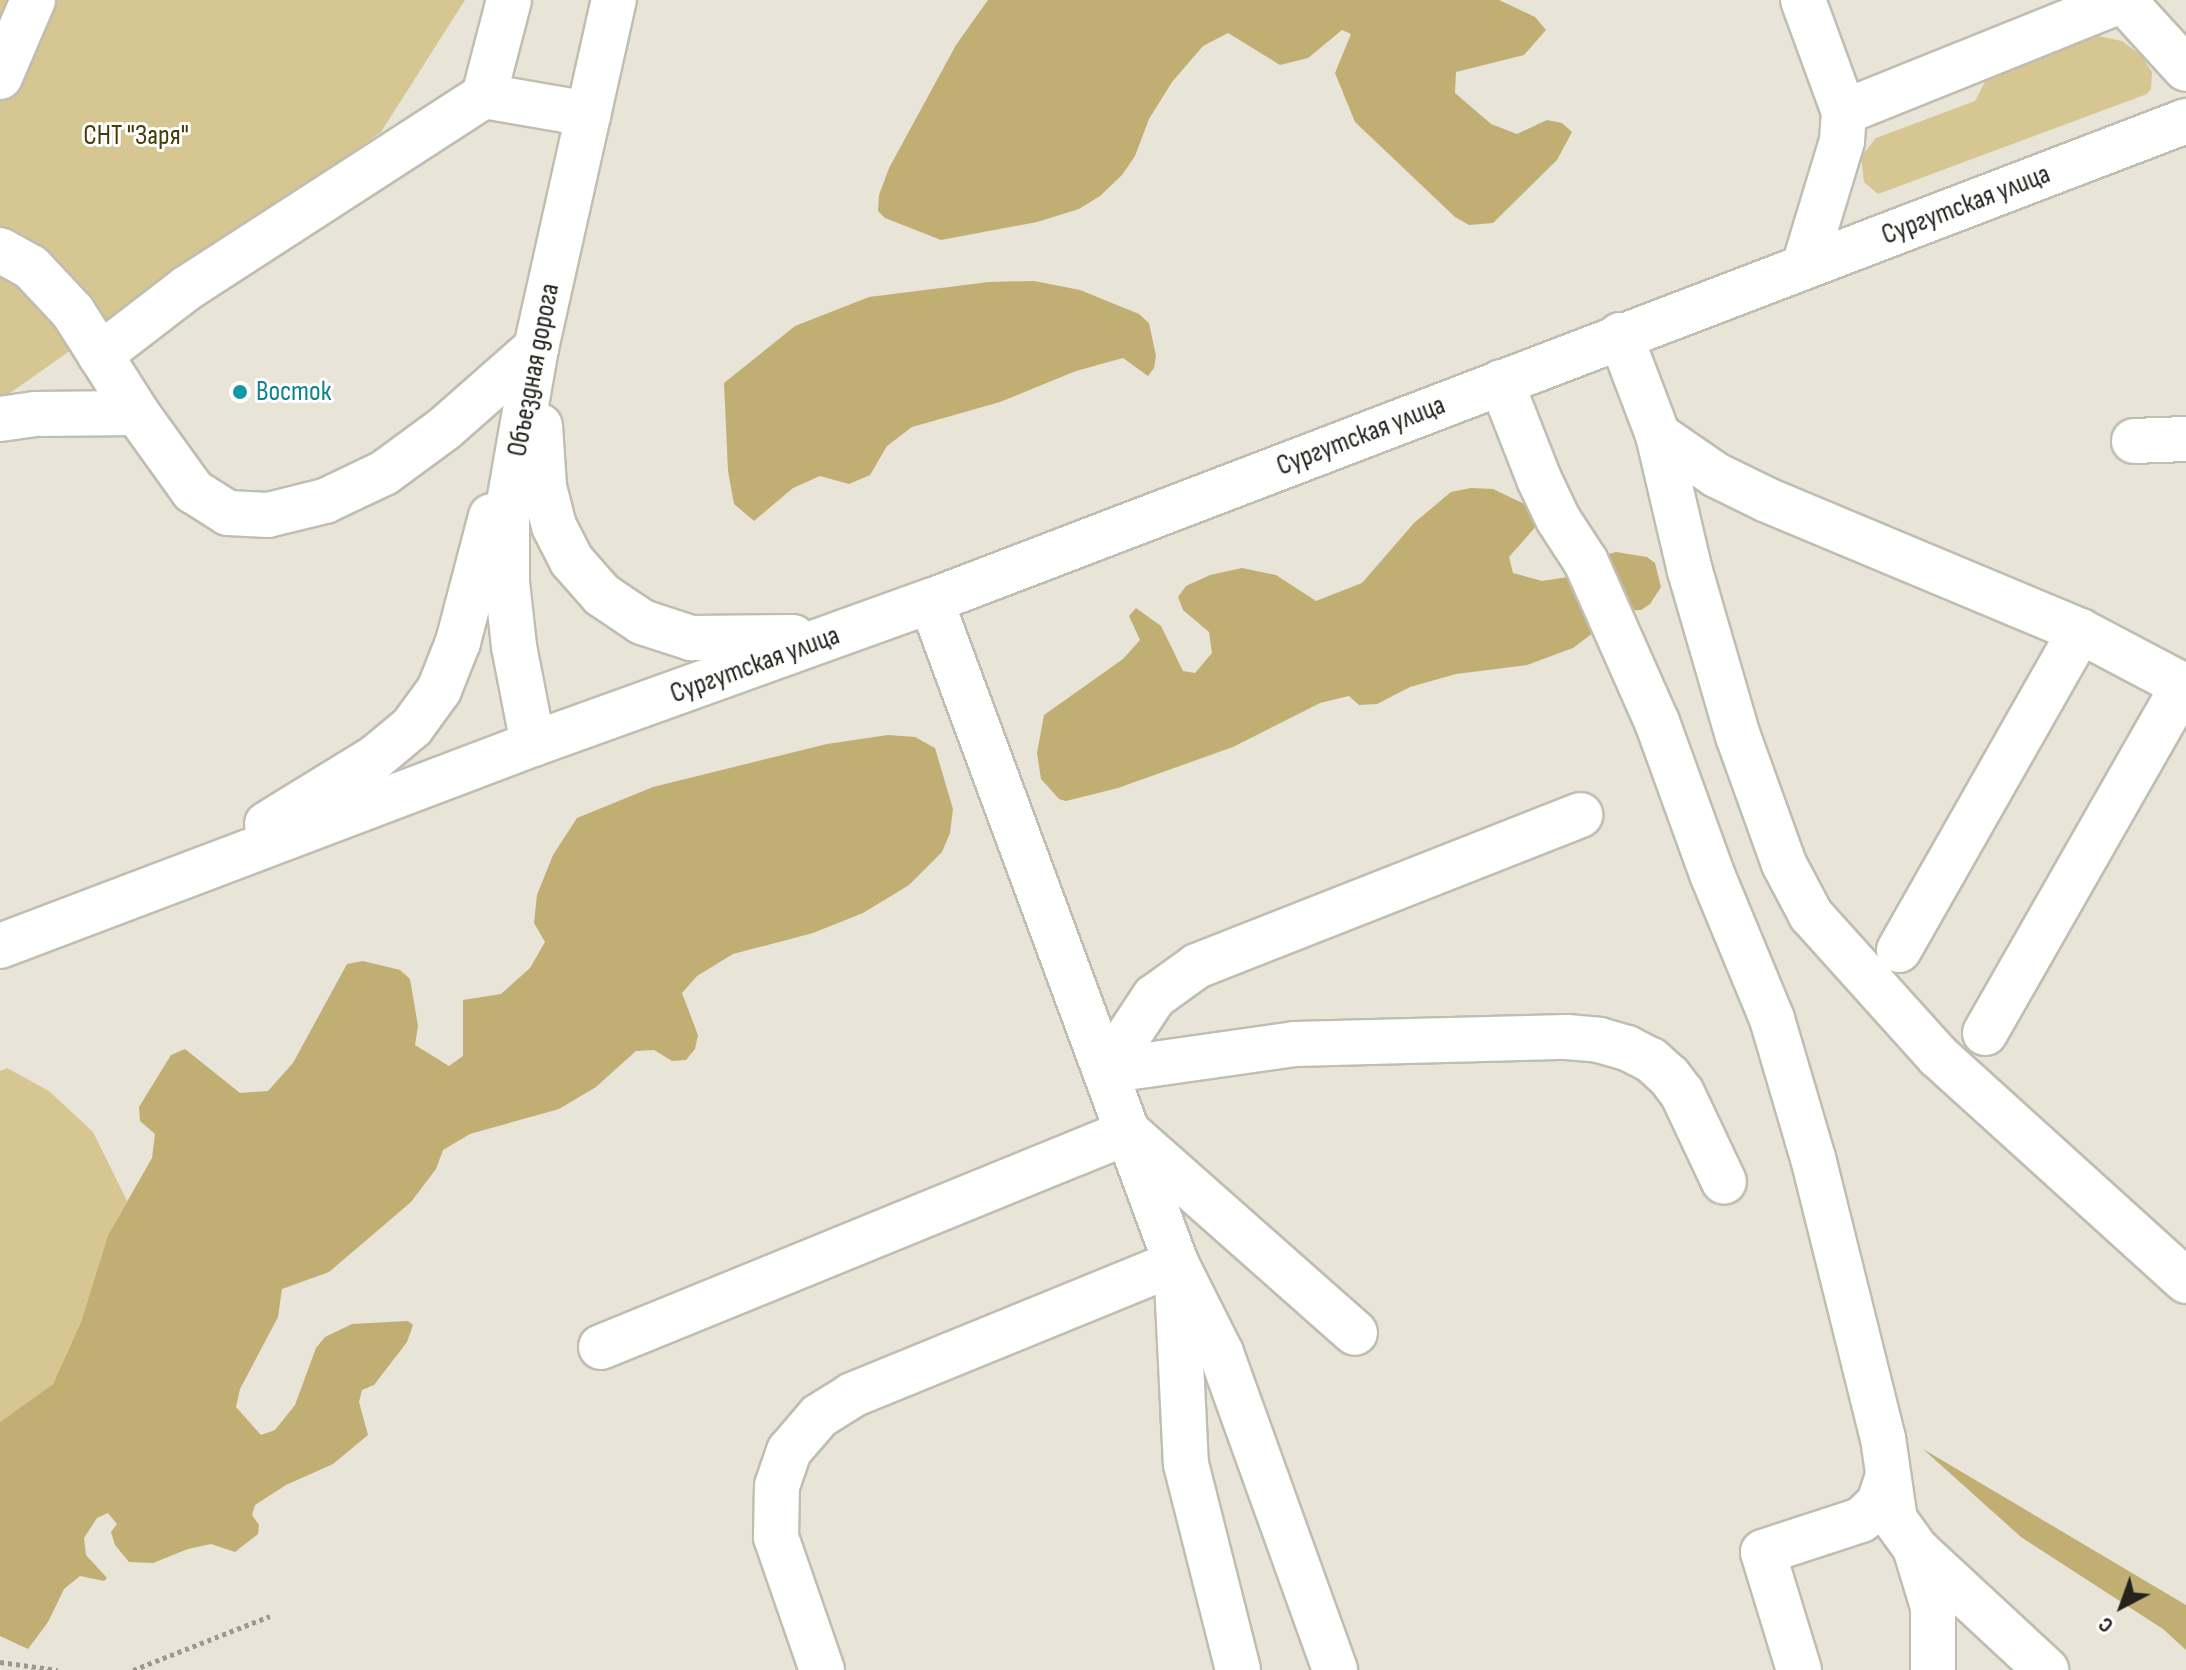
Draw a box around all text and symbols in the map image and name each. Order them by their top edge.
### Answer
park label: СНТ "Заря" [83,119,189,153]
street label: Сургутская улица [1877,158,2055,252]
street label: Объездная дорога [501,281,567,459]
place label: Восток [256,375,331,409]
marker: Восток [231,383,249,401]
street label: Сургутская улица [1272,389,1450,483]
street label: Сургутская улица [666,619,844,711]
north arrow [2082,1566,2162,1646]
text: С [2093,1611,2119,1638]

